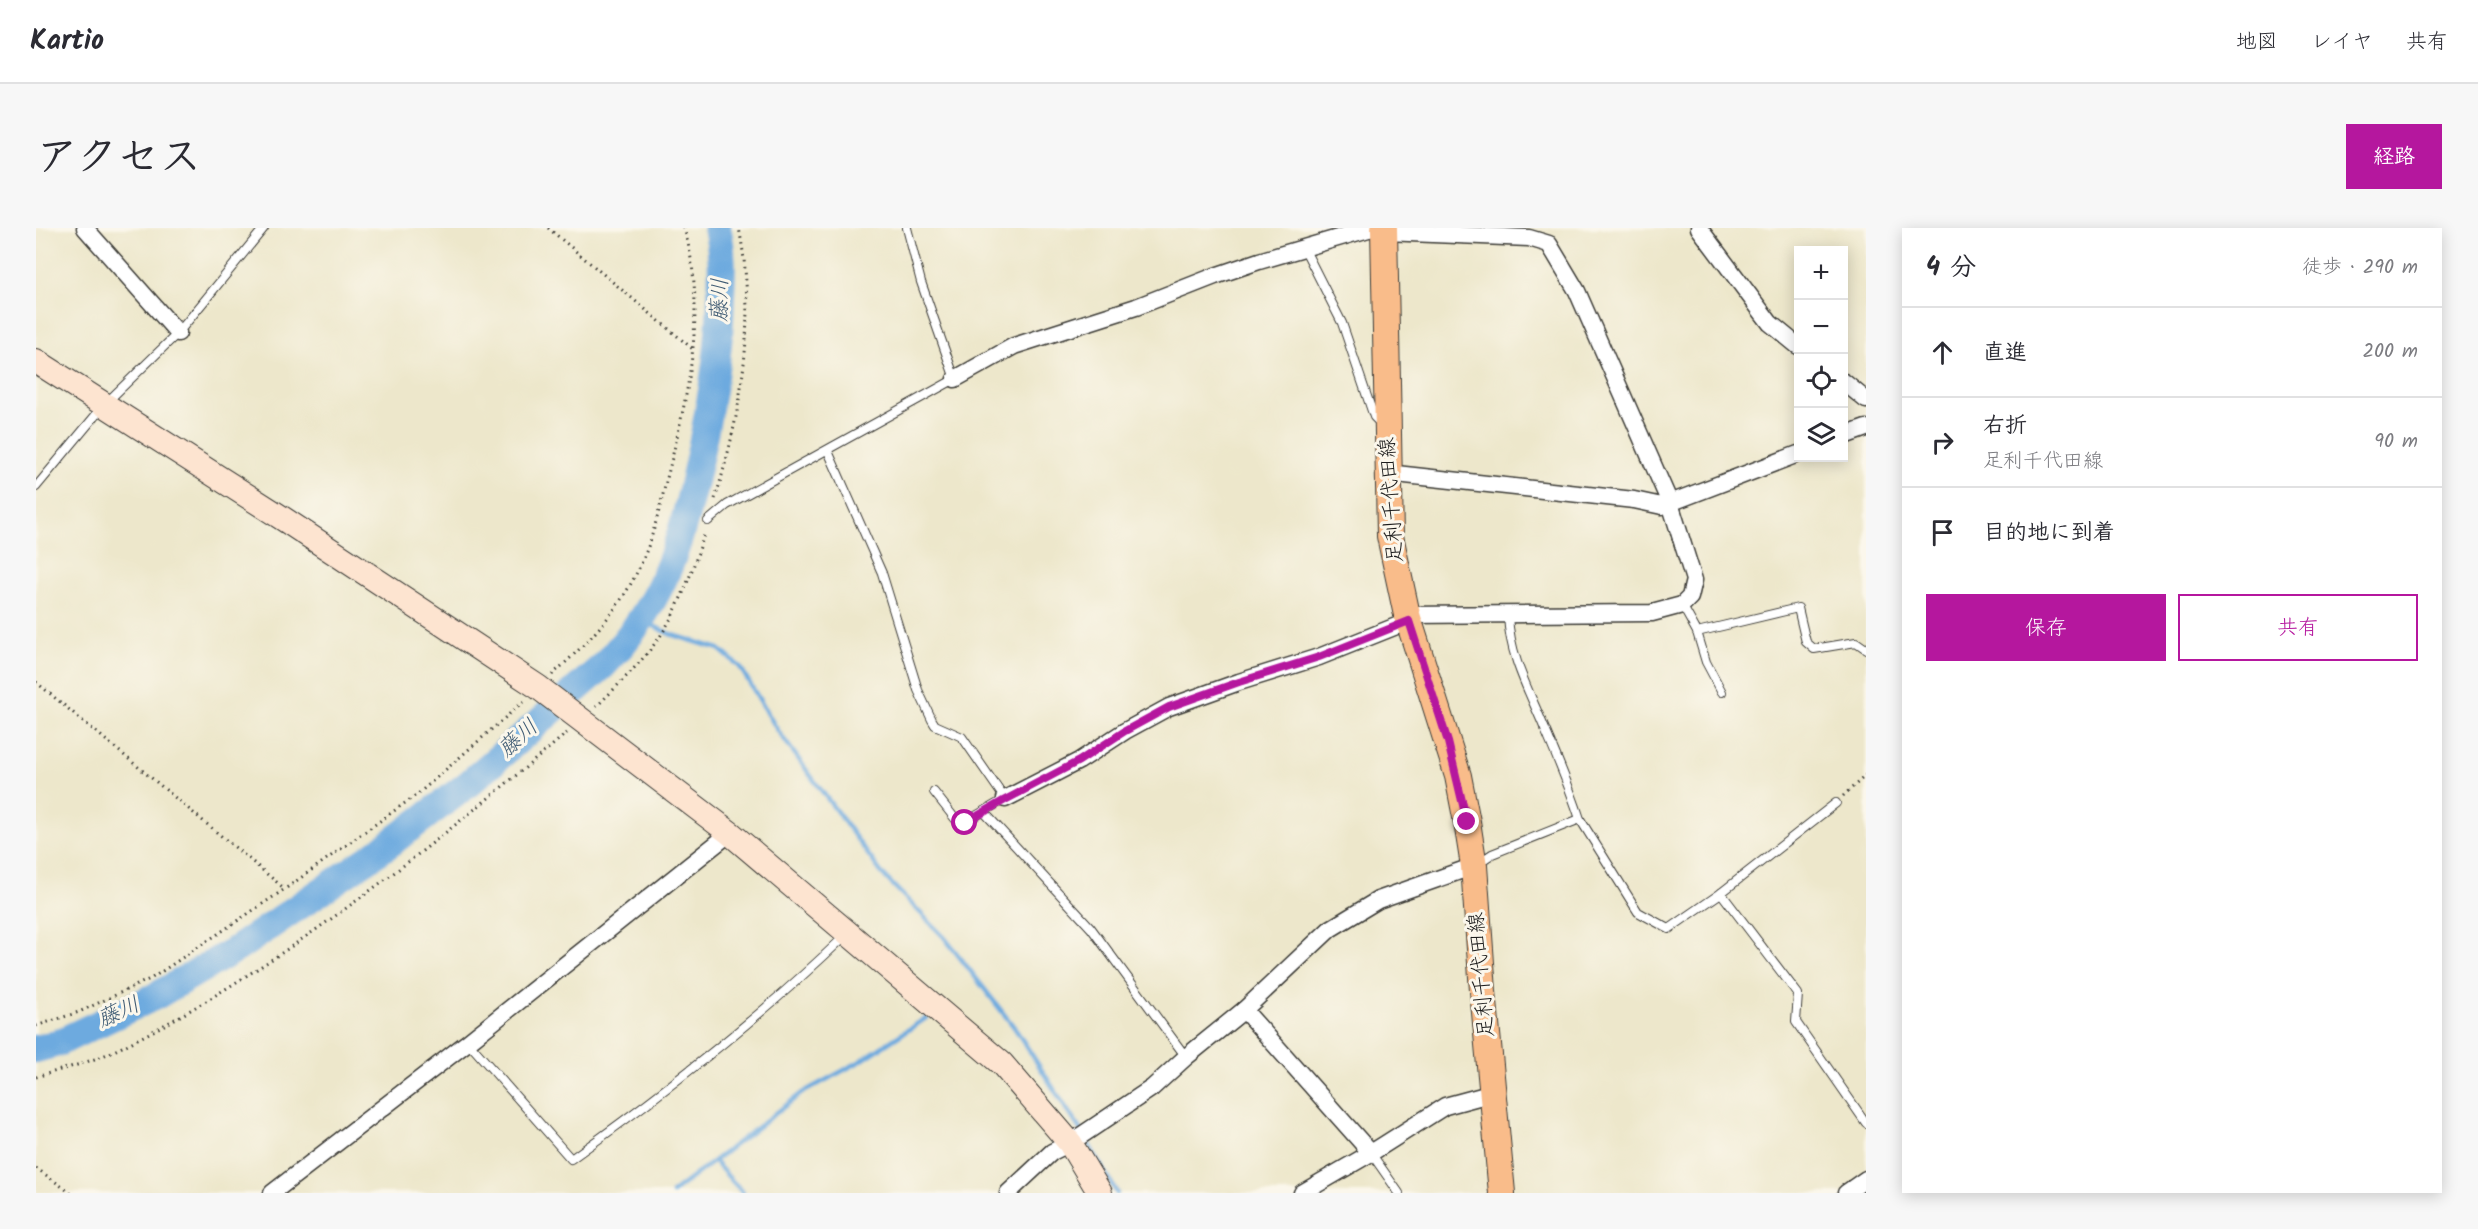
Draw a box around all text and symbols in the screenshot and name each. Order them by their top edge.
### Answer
text: Kartio [30,19,104,64]
text: 地図 [2236,26,2278,59]
text: レイヤ [2311,26,2373,59]
text: 共有 [2406,26,2448,59]
button: 経路 [2346,124,2442,189]
text: アクセス [36,125,201,192]
map controls [1794,246,1848,462]
button: + [1794,246,1848,300]
text: 4 分 [1926,247,1976,289]
text: 徒歩 · 290 m [2302,252,2418,284]
water label: 藤川 [703,278,739,322]
button: − [1794,300,1848,354]
icon: ahead [1926,336,1959,369]
text: 直進 [1983,336,2027,371]
text: 200 m [2362,336,2418,368]
button: locate [1794,354,1848,408]
button: layers [1794,408,1848,462]
text: 右折 [1983,409,2027,444]
icon: right [1926,426,1959,459]
text: 90 m [2374,426,2418,458]
street label: 足利千代田線 [1371,436,1413,564]
text: 足利千代田線 [1983,446,2103,478]
icon: arrive [1926,516,1959,549]
text: 目的地に到着 [1983,516,2115,551]
button: 保存 [1926,594,2166,661]
button: 共有 [2178,594,2418,661]
water label: 藤川 [491,711,547,767]
route end [1453,808,1479,834]
route start [951,809,977,835]
street label: 足利千代田線 [1460,911,1504,1039]
water label: 藤川 [92,988,146,1038]

